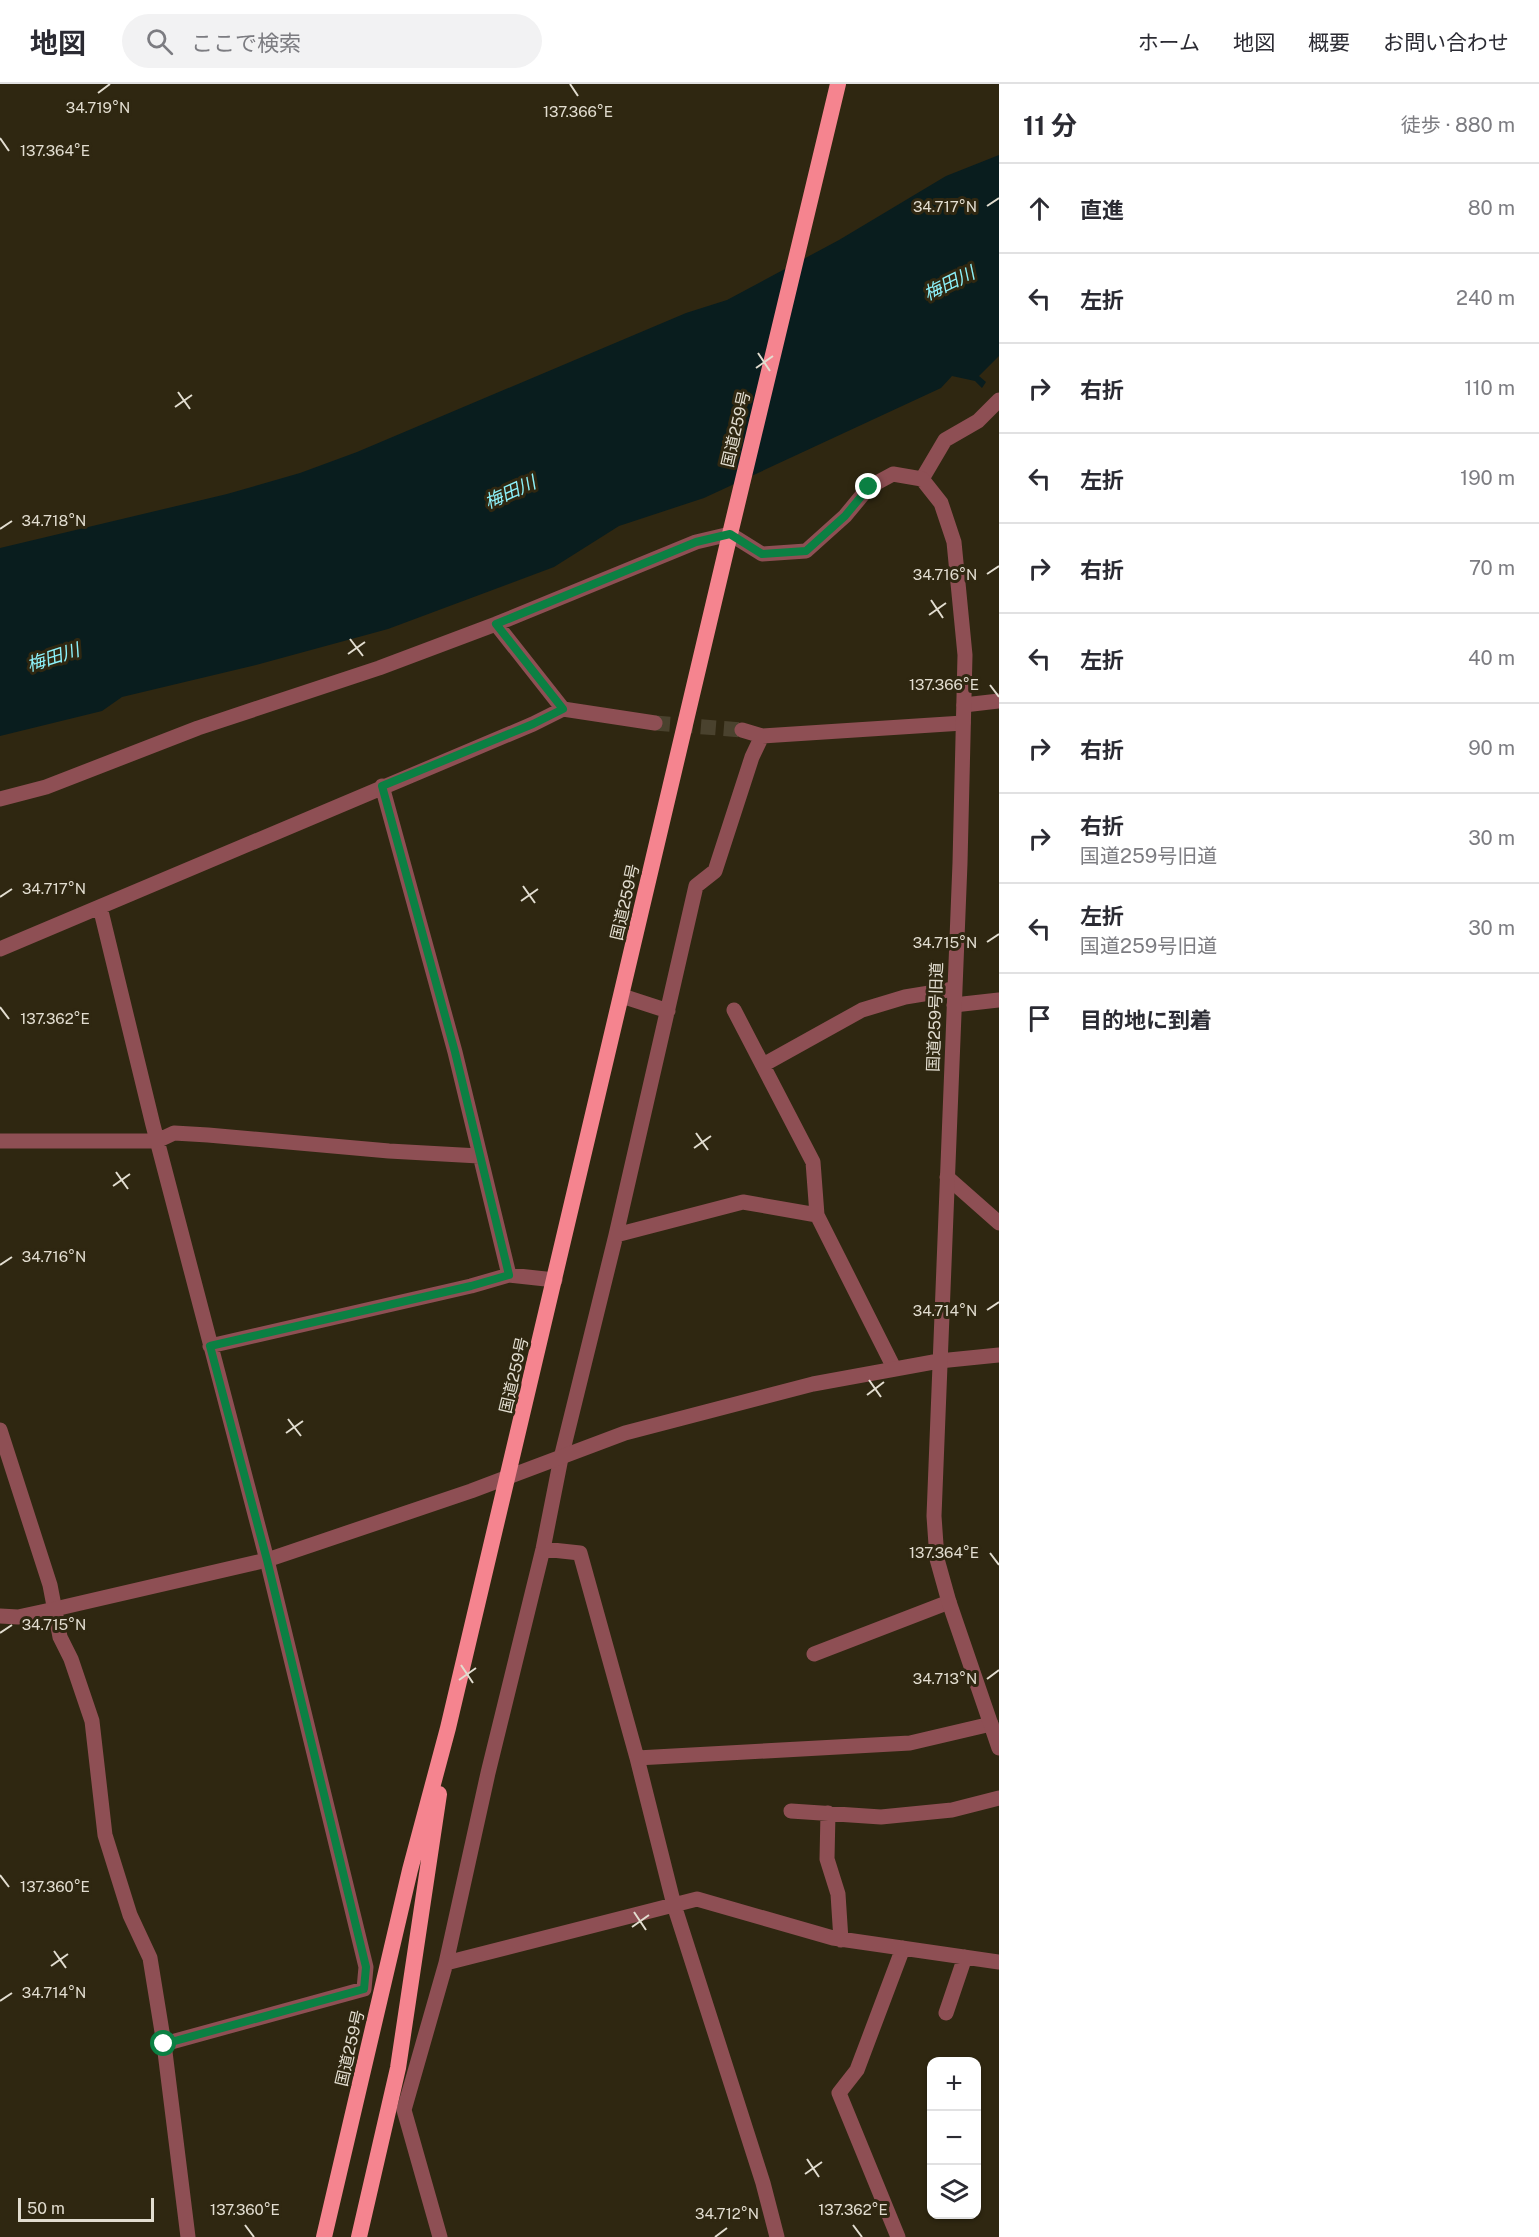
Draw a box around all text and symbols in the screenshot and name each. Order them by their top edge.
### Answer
search box [122,14,542,68]
icon: search [143,25,176,58]
text: 地図 [30,26,86,59]
text: ここで検索 [191,30,301,56]
text: ホーム [1138,30,1200,55]
text: 地図 [1233,30,1275,55]
text: 概要 [1308,30,1350,55]
text: お問い合わせ [1383,30,1509,55]
text: 34.719°N [66,99,130,116]
text: 137.366°E [543,103,613,120]
text: 11 分 [1023,110,1077,141]
text: 徒歩 · 880 m [1401,113,1515,137]
text: 137.364°E [20,142,90,159]
icon: ahead [1023,192,1056,225]
text: 80 m [1468,196,1515,220]
text: 直進 [1080,197,1124,223]
text: 34.717°N [913,198,977,215]
water label: 梅田川 [920,261,980,304]
icon: left [1023,282,1056,315]
text: 240 m [1456,286,1515,310]
text: 左折 [1080,287,1124,313]
icon: right [1023,372,1056,405]
text: 110 m [1464,376,1515,400]
text: 右折 [1080,377,1124,403]
street label: 国道259号 [718,389,754,469]
icon: left [1023,462,1056,495]
text: 190 m [1460,466,1515,490]
text: 左折 [1080,467,1124,493]
water label: 梅田川 [481,471,541,513]
route end [855,473,881,499]
text: 34.718°N [22,512,86,529]
icon: right [1023,552,1056,585]
text: 70 m [1469,556,1515,580]
text: 右折 [1080,557,1124,583]
text: 34.716°N [913,566,977,583]
water label: 梅田川 [24,638,84,675]
icon: left [1023,642,1056,675]
text: 40 m [1468,646,1515,670]
text: 左折 [1080,647,1124,673]
text: 137.366°E [909,676,979,693]
icon: right [1023,732,1056,765]
text: 90 m [1468,736,1515,760]
text: 右折 [1080,737,1124,763]
text: 右折 [1080,813,1124,839]
icon: right [1023,822,1056,855]
text: 30 m [1468,826,1515,850]
text: 国道259号旧道 [1080,844,1217,868]
street label: 国道259号 [607,862,643,942]
text: 34.717°N [22,880,86,897]
text: 左折 [1080,903,1124,929]
icon: left [1023,912,1056,945]
text: 30 m [1468,916,1515,940]
text: 34.715°N [913,934,977,951]
text: 国道259号旧道 [1080,934,1217,958]
street label: 国道259号旧道 [924,962,946,1072]
icon: arrive [1023,1002,1056,1035]
text: 目的地に到着 [1080,1007,1212,1033]
text: 137.362°E [20,1010,90,1027]
text: 34.716°N [22,1248,86,1265]
text: 34.714°N [913,1302,977,1319]
street label: 国道259号 [496,1335,532,1415]
text: 137.364°E [909,1544,979,1561]
text: 34.715°N [22,1616,86,1633]
text: 34.713°N [913,1670,977,1687]
text: 137.360°E [20,1878,90,1895]
text: 34.714°N [22,1984,86,2001]
street label: 国道259号 [332,2008,368,2088]
route start [150,2030,176,2056]
map controls [927,2057,981,2219]
button: + [927,2057,981,2111]
button: − [927,2111,981,2165]
button: layers [927,2165,981,2219]
scale bar [18,2195,154,2222]
text: 50 m [27,2199,65,2218]
text: 137.360°E [210,2201,280,2218]
text: 137.362°E [818,2201,888,2218]
text: 34.712°N [695,2205,759,2222]

